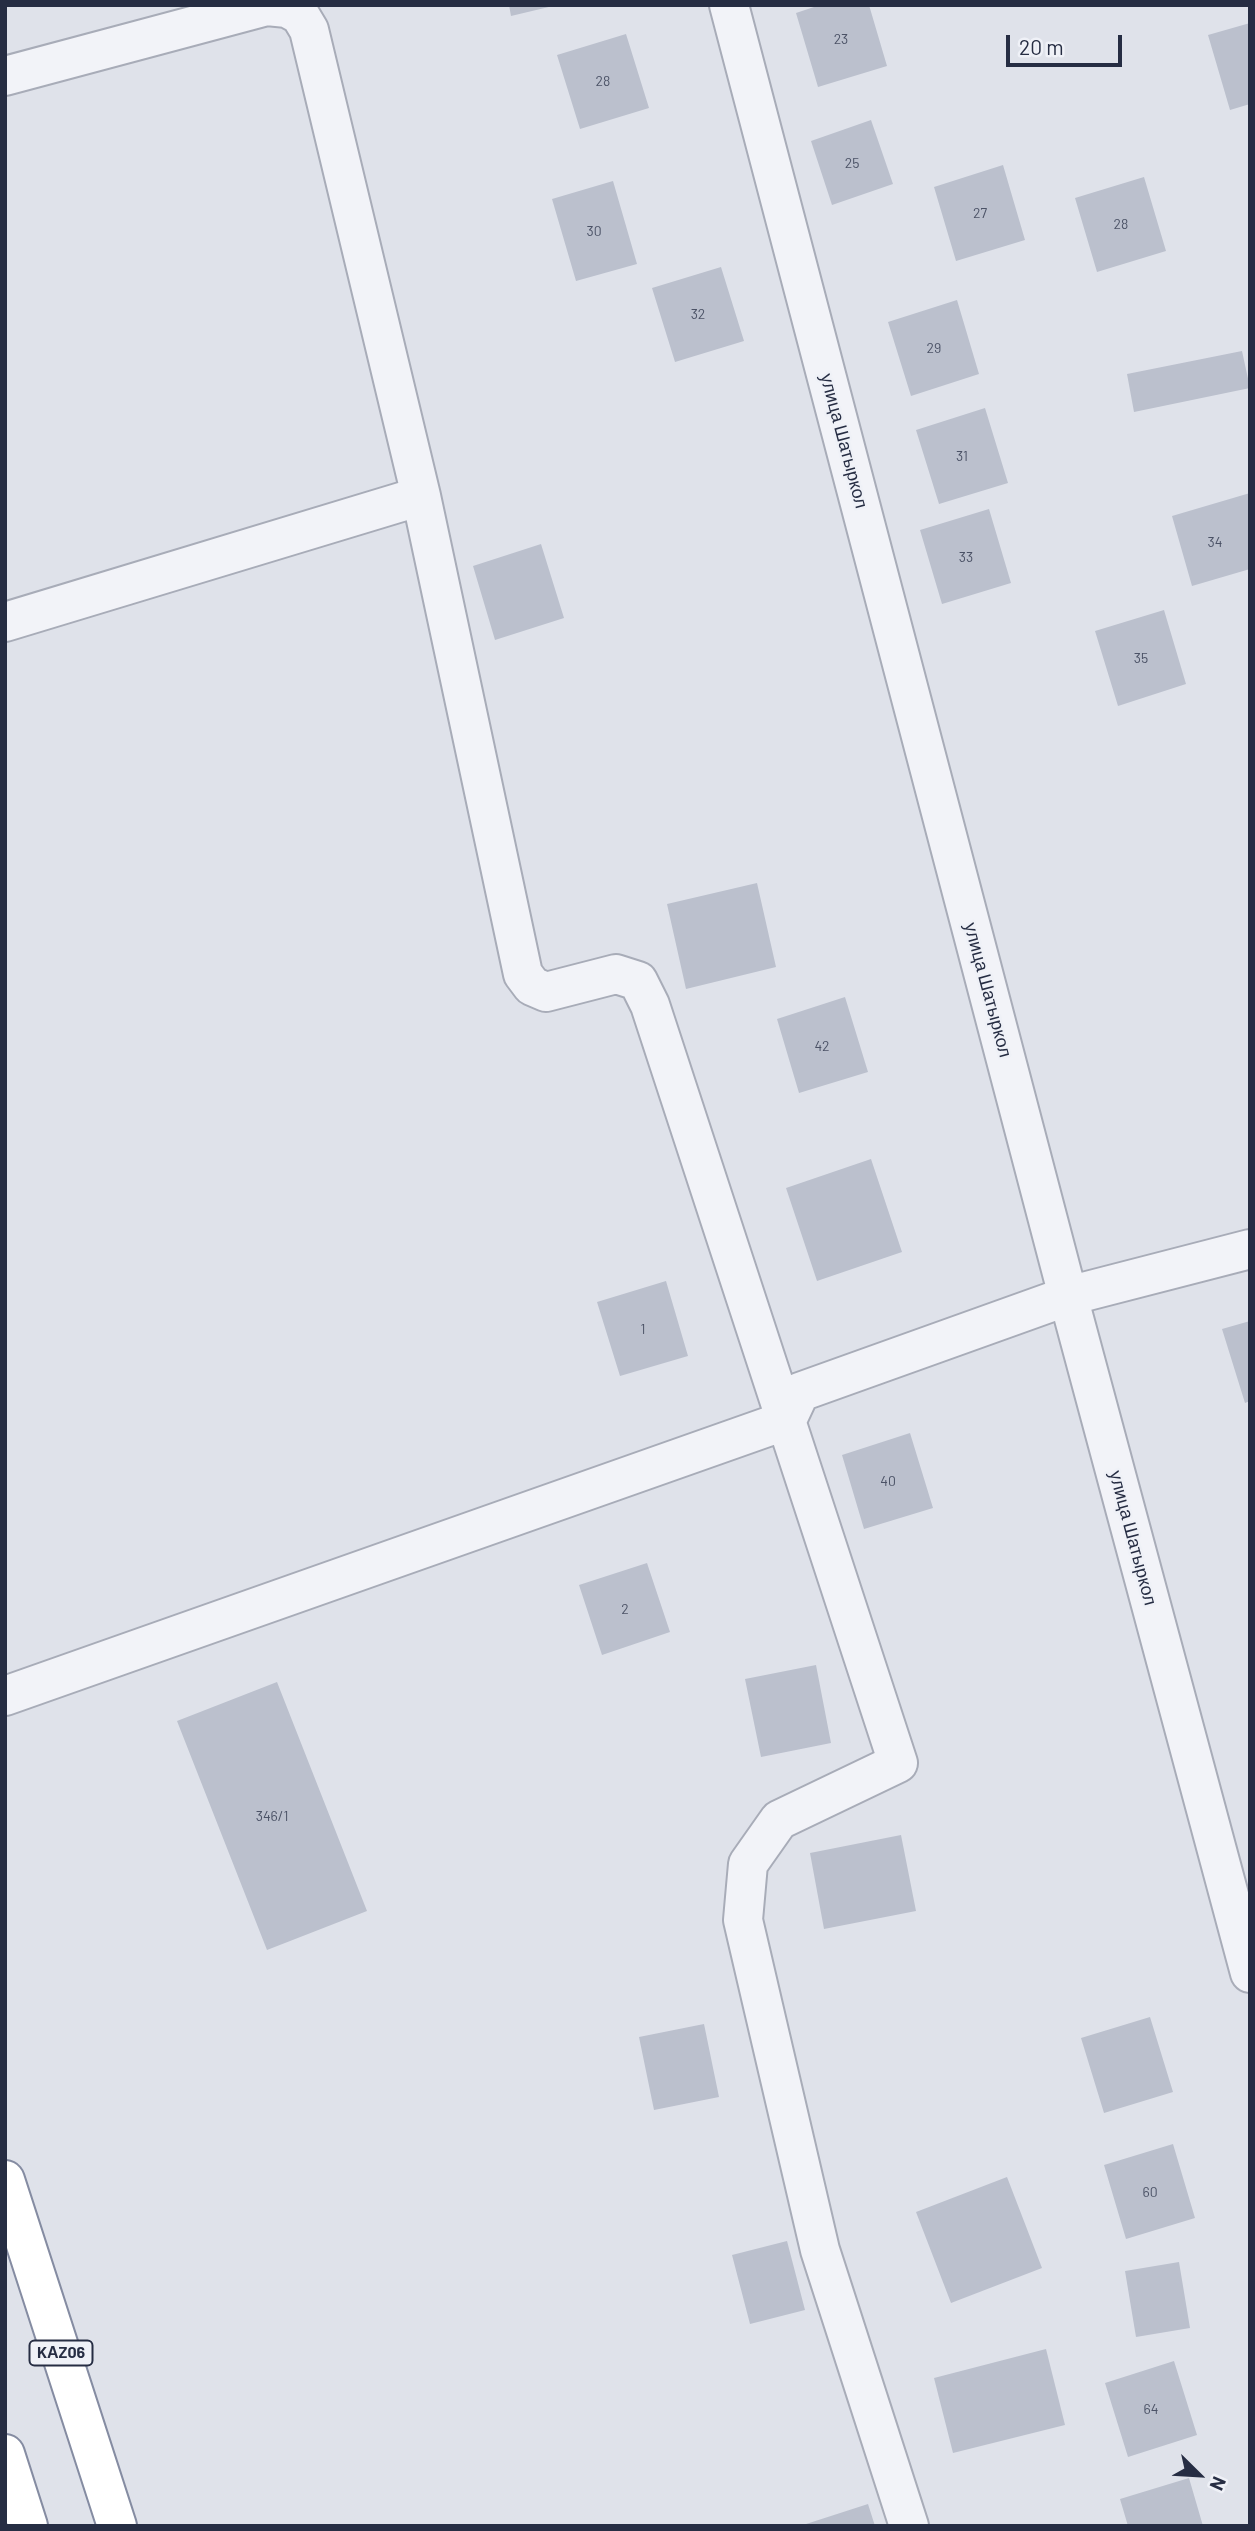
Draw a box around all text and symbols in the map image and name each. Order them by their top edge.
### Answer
scale bar [1010,21,1126,65]
house number: 23 [834,31,848,47]
text: 20 m [1019,34,1064,59]
house number: 28 [596,73,610,89]
house number: 25 [845,155,859,171]
house number: 27 [973,205,987,221]
house number: 28 [1114,216,1128,232]
house number: 30 [586,223,602,239]
house number: 32 [691,306,705,322]
house number: 29 [927,340,941,356]
street label: улица Шатыркол [816,371,872,511]
house number: 31 [956,448,968,464]
house number: 34 [1208,534,1222,550]
house number: 33 [959,549,973,565]
house number: 35 [1134,650,1148,666]
street label: улица Шатыркол [960,920,1016,1060]
house number: 42 [814,1038,830,1054]
house number: 1 [641,1321,645,1337]
street label: улица Шатыркол [1105,1468,1161,1608]
house number: 40 [880,1473,896,1489]
house number: 2 [621,1601,629,1617]
house number: 346/1 [256,1808,288,1824]
house number: 60 [1142,2184,1158,2200]
road number: KАZ06 [29,2340,92,2366]
house number: 64 [1144,2401,1158,2417]
north arrow [1164,2440,1234,2510]
text: N [1206,2473,1232,2494]

